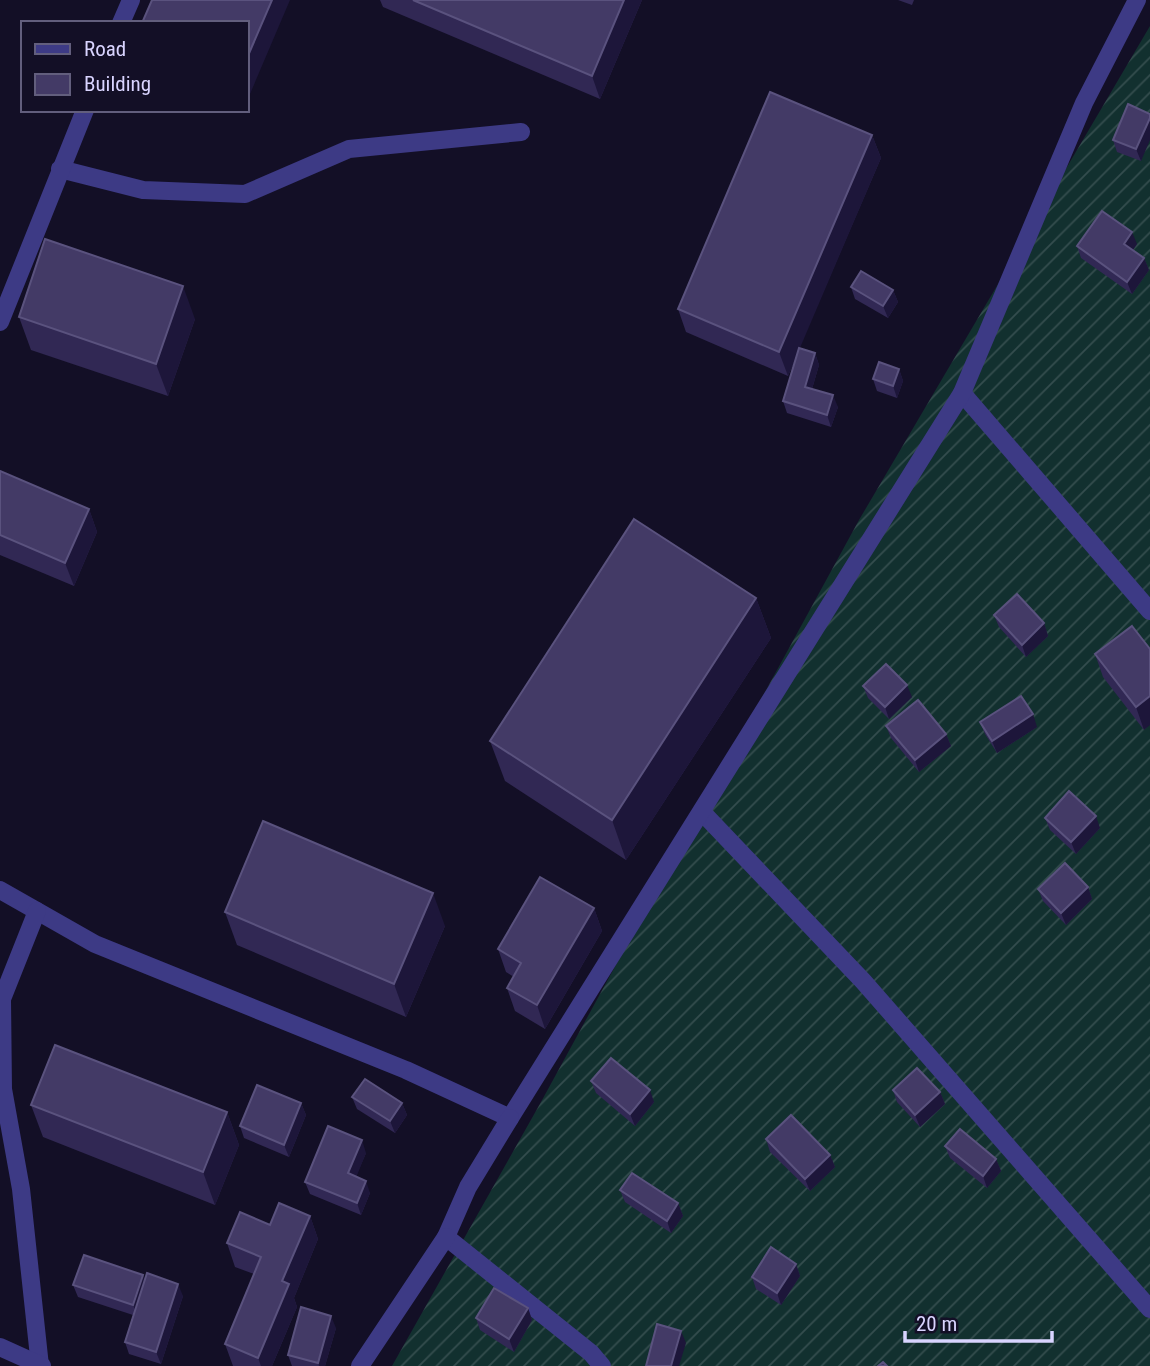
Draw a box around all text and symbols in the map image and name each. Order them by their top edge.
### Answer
legend [21,21,248,112]
text: Road [84,37,126,61]
text: Building [84,72,151,96]
scale bar [905,1300,1052,1344]
text: 20 m [916,1312,957,1336]

